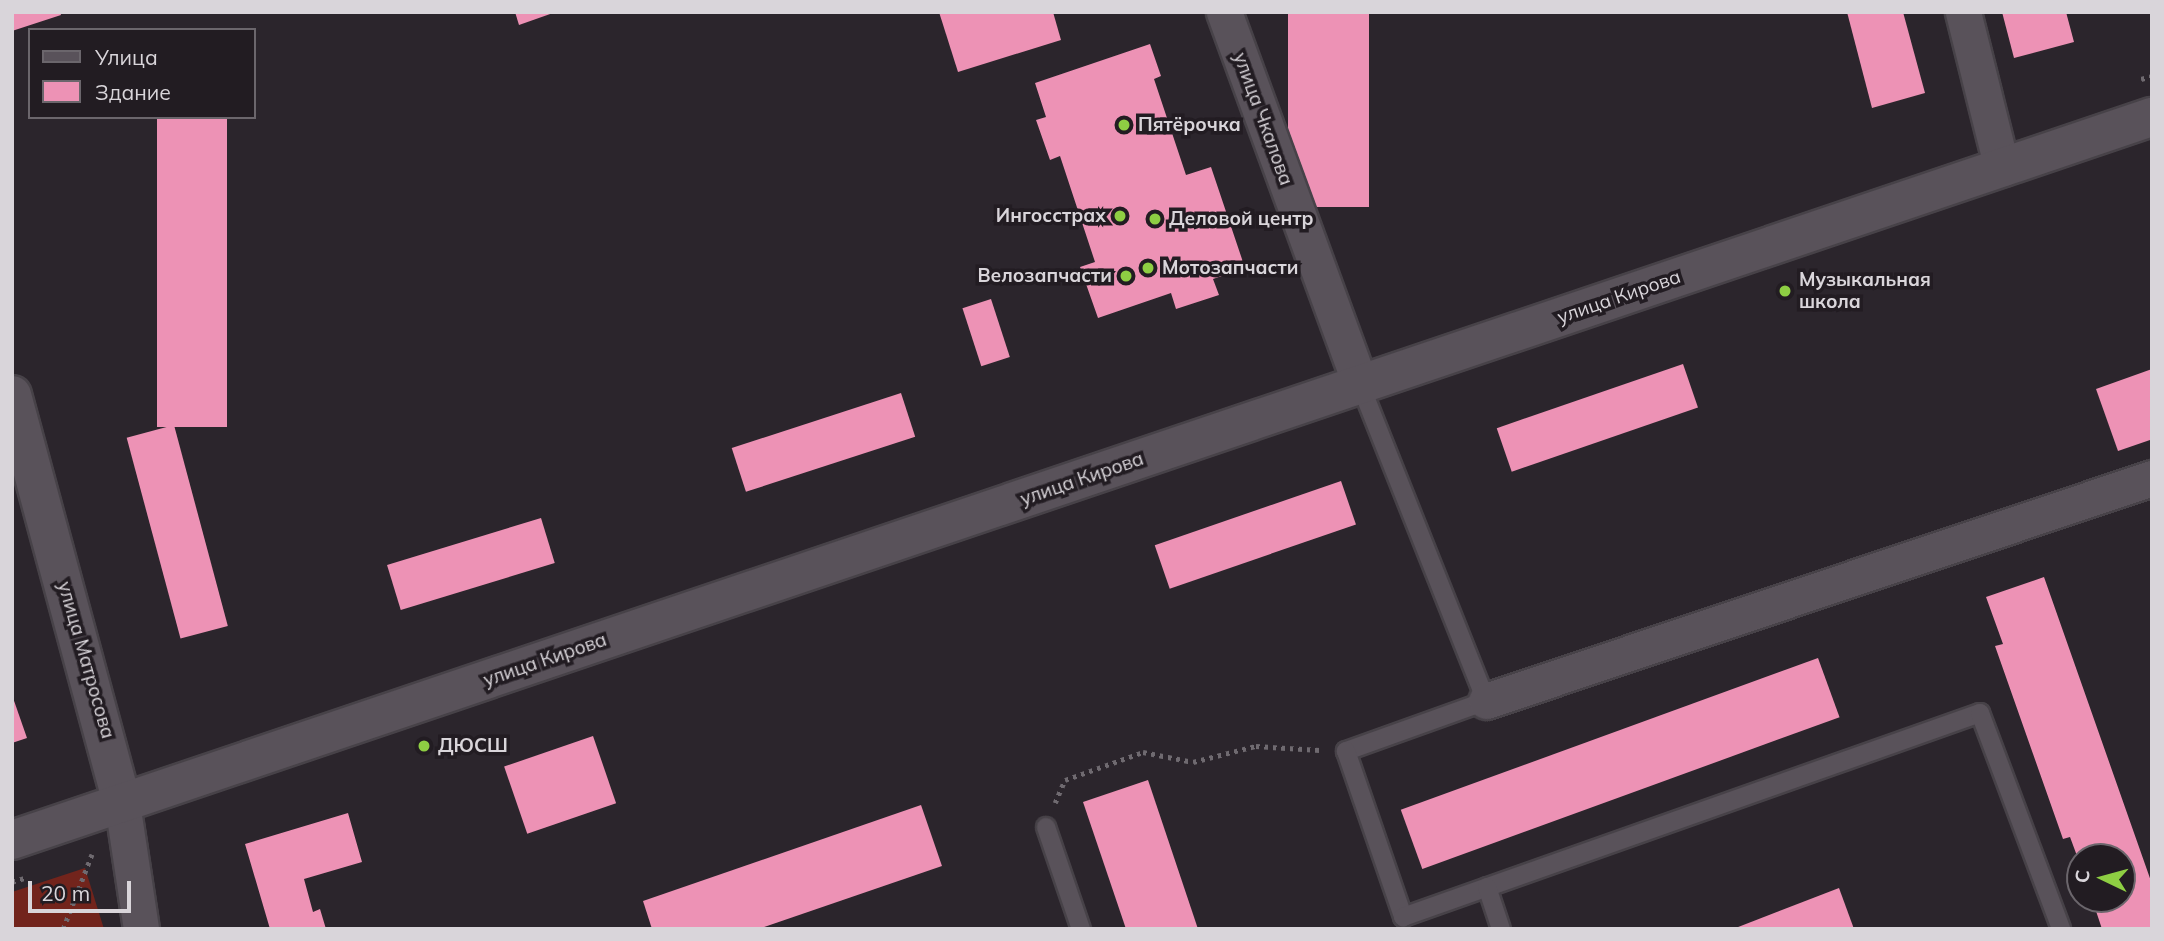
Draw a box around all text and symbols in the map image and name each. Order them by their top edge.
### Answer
legend [28,28,256,119]
text: Улица [95,44,158,70]
street label: улица Чкалова [1228,49,1298,189]
text: Здание [95,79,171,105]
place label: Пятёрочка [1138,114,1241,136]
marker: Пятёрочка [1116,117,1132,133]
place label: Ингосстрах [996,205,1106,227]
marker: Ингосстрах [1112,208,1128,224]
place label: Деловой центр [1169,208,1314,230]
marker: Деловой центр [1147,211,1163,227]
place label: Мотозапчасти [1162,257,1298,279]
marker: Мотозапчасти [1140,260,1156,276]
place label: Велозапчасти [977,265,1112,287]
street label: улица Кирова [1554,265,1684,329]
marker: Велозапчасти [1118,268,1134,284]
place label: Музыкальная школа [1799,269,1931,313]
marker: Музыкальная школа [1777,283,1793,299]
street label: улица Кирова [1017,447,1147,511]
street label: улица Матросова [53,579,119,741]
street label: улица Кирова [480,628,610,692]
place label: ДЮСШ [438,735,508,757]
marker: ДЮСШ [416,738,432,754]
north arrow [2066,843,2136,913]
scale bar [32,867,135,911]
text: С [2070,869,2095,884]
text: 20 m [41,880,90,906]

